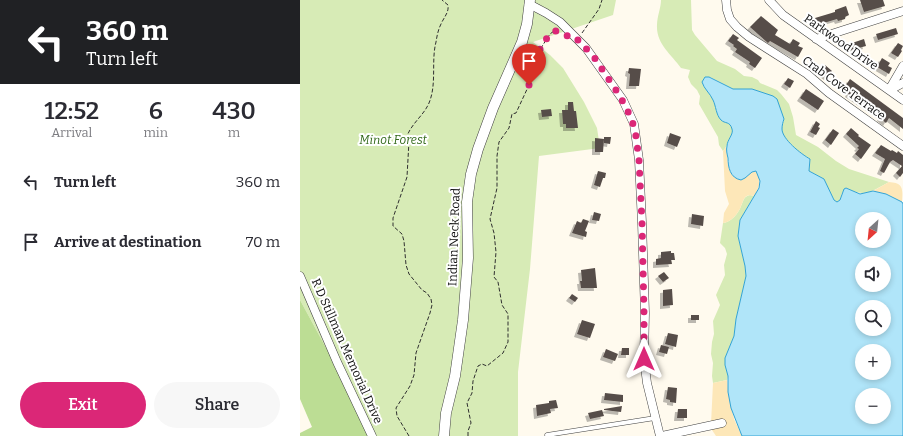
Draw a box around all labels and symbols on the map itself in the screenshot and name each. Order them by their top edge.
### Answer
street label: Parkwood Drive [801,11,881,73]
pin [512,44,546,85]
street label: Crab Cove Terrace [800,53,888,123]
park label: Minot Forest [359,133,428,147]
street label: Indian Neck Road [445,188,463,286]
north arrow [855,212,891,248]
street label: R D Stillman Memorial Drive [309,276,385,426]
position arrow [623,338,665,380]

